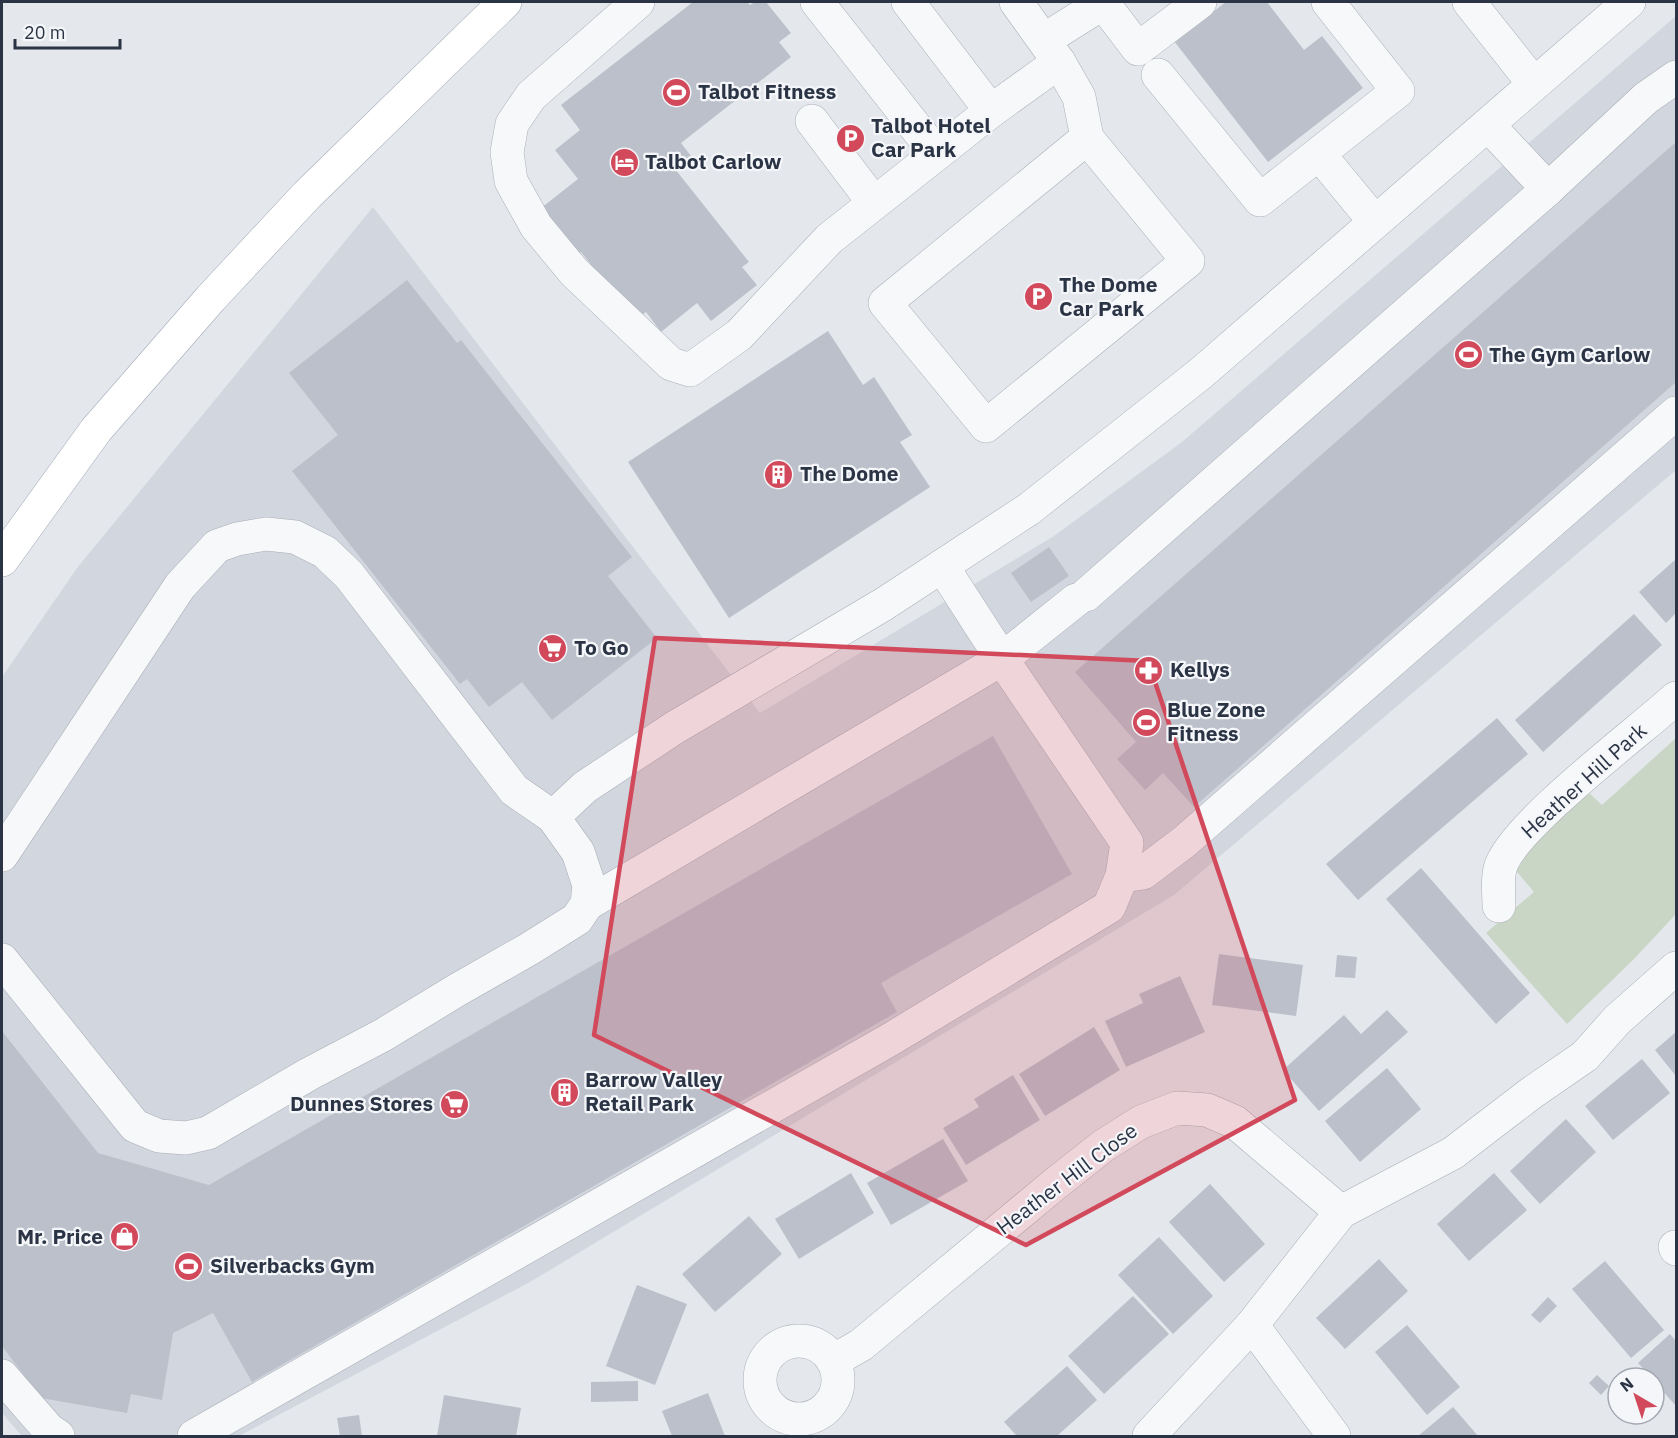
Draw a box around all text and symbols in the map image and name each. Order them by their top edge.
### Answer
scale bar [15,12,120,50]
text: 20 m [24,21,66,44]
sports icon: Talbot Fitness [661,76,693,108]
place label: Talbot Fitness [698,77,836,105]
place label: Talbot Hotel Car Park [871,111,991,163]
parking icon: Talbot Hotel Car Park [834,122,866,154]
hotel icon: Talbot Carlow [608,146,640,178]
place label: Talbot Carlow [645,147,782,175]
place label: The Dome Car Park [1059,270,1158,322]
parking icon: The Dome Car Park [1022,281,1054,313]
sports icon: The Gym Carlow [1452,339,1484,371]
place label: The Gym Carlow [1489,340,1651,368]
building icon: The Dome [763,458,795,490]
place label: The Dome [800,459,899,487]
supermarket icon: To Go [537,632,569,664]
place label: To Go [574,633,629,661]
pharmacy icon: Kellys [1133,654,1165,686]
place label: Kellys [1170,655,1230,683]
place label: Blue Zone Fitness [1167,695,1266,747]
sports icon: Blue Zone Fitness [1130,706,1162,738]
street label: Heather Hill Park [1515,716,1652,844]
place label: Barrow Valley Retail Park [585,1065,723,1117]
building icon: Barrow Valley Retail Park [548,1076,580,1108]
supermarket icon: Dunnes Stores [438,1088,470,1120]
place label: Dunnes Stores [290,1089,433,1117]
street label: Heather Hill Close [990,1116,1143,1240]
shop icon: Mr. Price [108,1221,140,1253]
place label: Mr. Price [17,1222,103,1250]
sports icon: Silverbacks Gym [173,1250,205,1282]
place label: Silverbacks Gym [210,1251,375,1279]
north arrow [1606,1366,1666,1426]
text: N [1616,1373,1637,1396]

